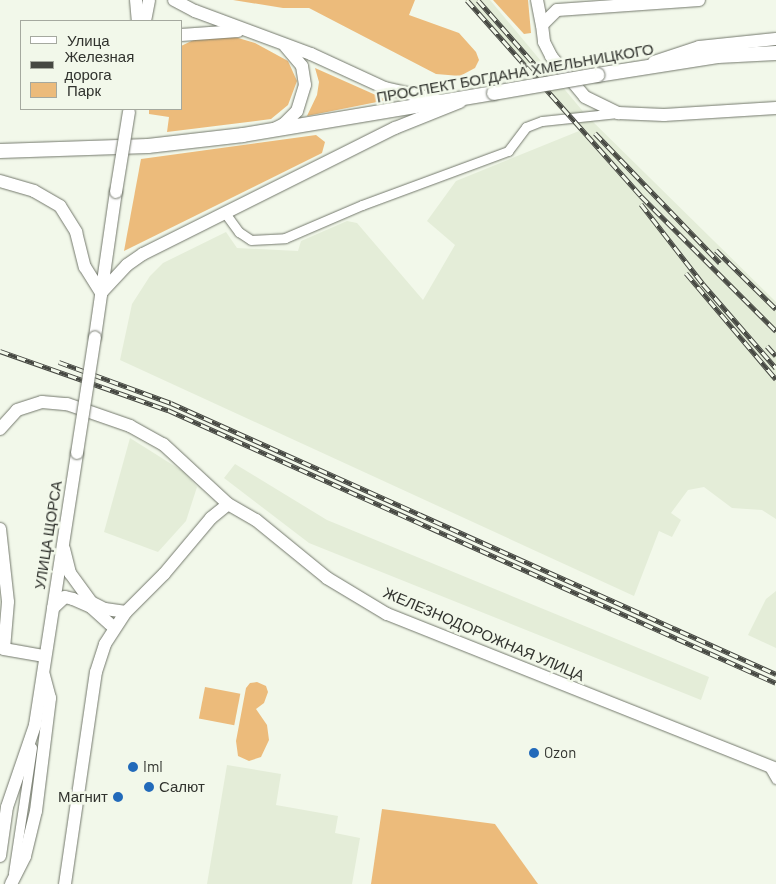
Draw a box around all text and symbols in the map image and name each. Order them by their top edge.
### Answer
legend [20,20,182,110]
text: Улица [67,31,110,49]
street label: ПРОСПЕКТ БОГДАНА ХМЕЛЬНИЦКОГО [375,40,655,106]
text: Железная дорога [64,47,134,83]
text: Парк [67,81,101,99]
street label: УЛИЦА ЩОРСА [31,479,65,591]
street label: ЖЕЛЕЗНОДОРОЖНАЯ УЛИЦА [381,583,587,685]
place label: Ozon [544,744,576,762]
marker: Ozon [528,747,540,759]
place label: Iml [143,758,163,776]
marker: Iml [127,761,139,773]
place label: Салют [159,778,205,796]
marker: Салют [143,781,155,793]
place label: Магнит [58,788,108,806]
marker: Магнит [112,791,124,803]

